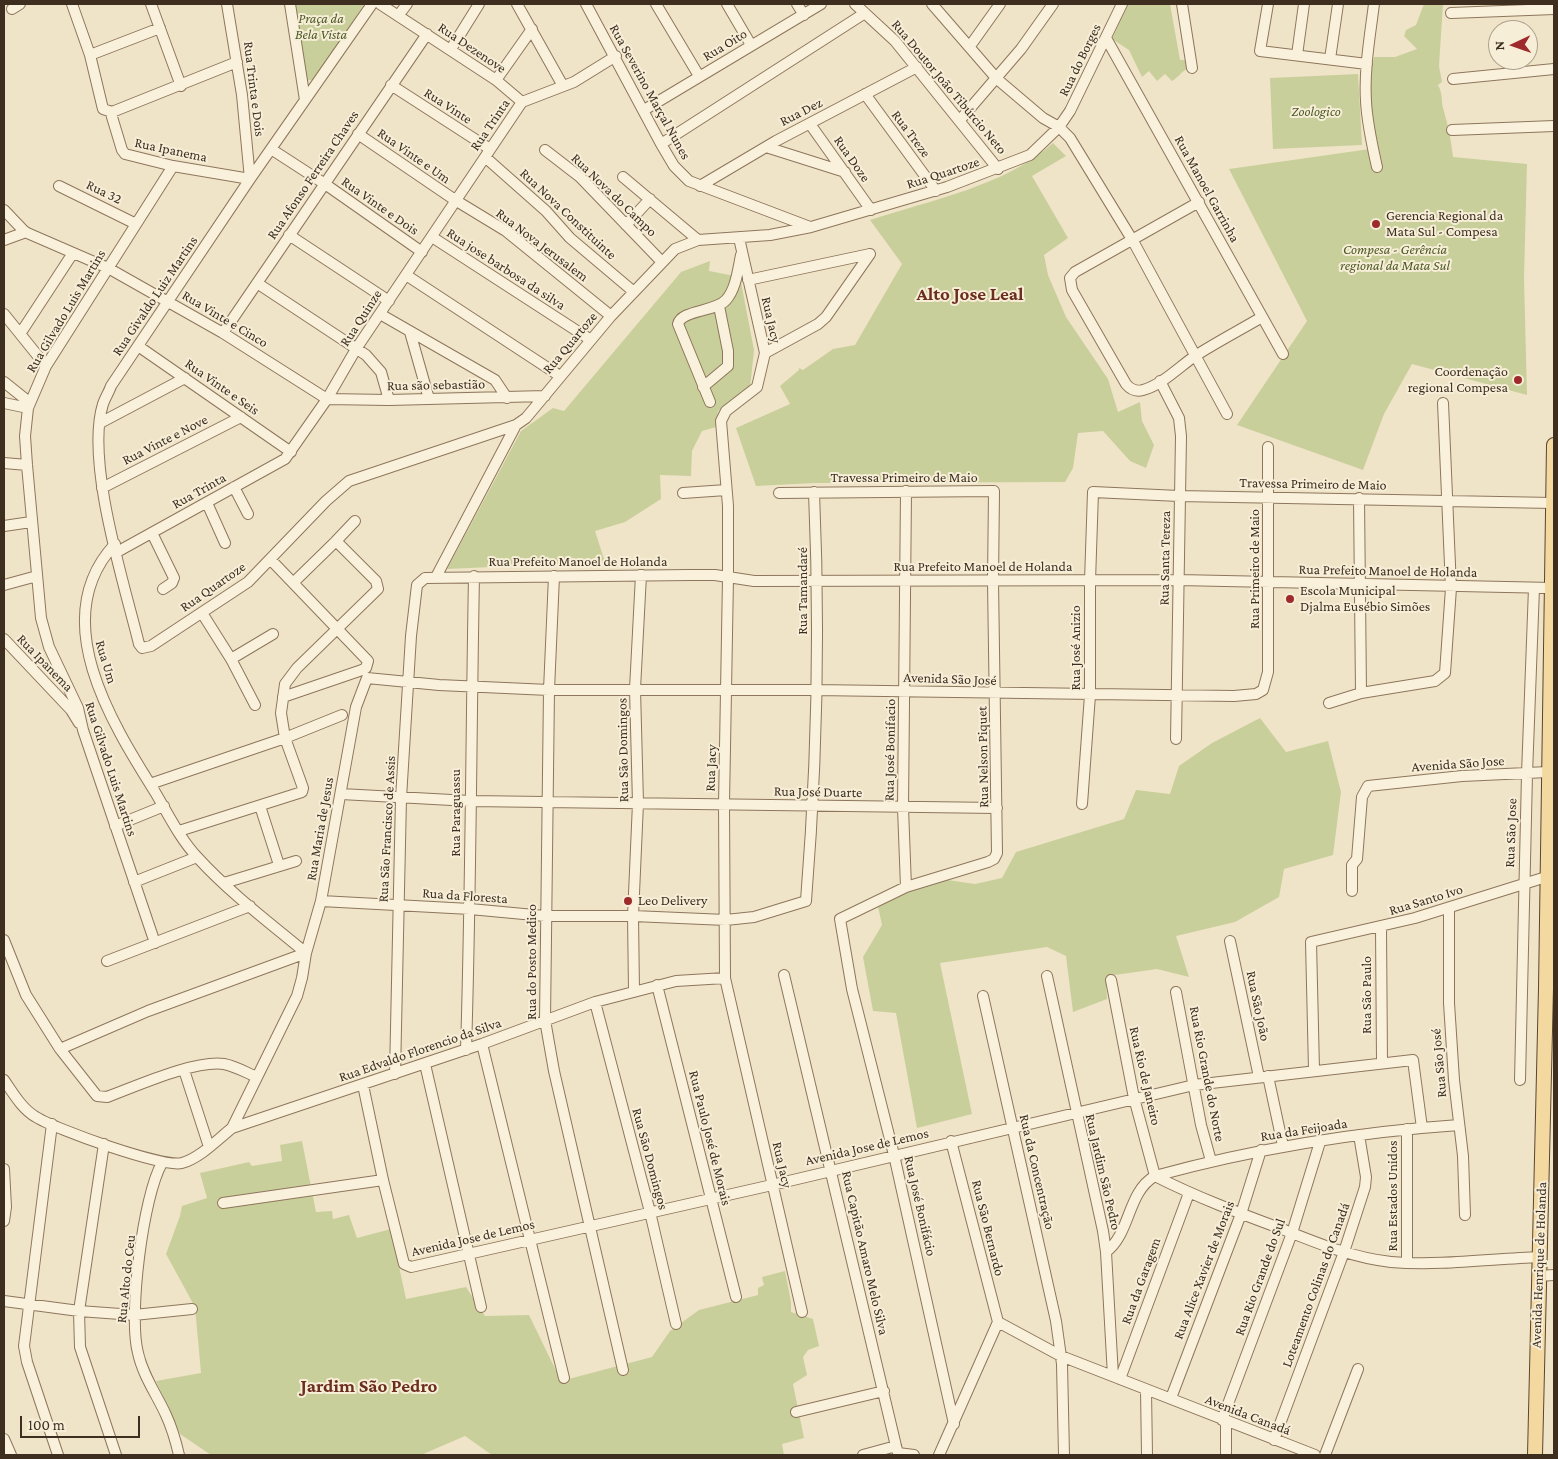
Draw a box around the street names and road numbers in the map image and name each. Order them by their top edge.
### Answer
street label: Rua Doutor João Tibúrcio Neto [888,16,1010,158]
street label: Rua Dezenove [435,19,509,77]
street label: Rua Severino Marçal Nunes [606,21,694,163]
street label: Rua do Borges [1055,21,1105,99]
street label: Rua Oito [700,25,750,65]
street label: Rua Trinta e Dois [240,40,268,138]
street label: Rua Vinte [421,84,475,128]
street label: Rua Dez [777,94,825,130]
street label: Rua Trinta [467,96,513,154]
street label: Rua Afonso Ferreira Chaves [264,107,362,243]
street label: Rua Treze [888,107,934,161]
street label: Rua Vinte e Um [374,125,454,187]
street label: Rua Doze [830,133,874,185]
street label: Rua Manoel Garrinha [1171,133,1243,245]
street label: Rua Ipanema [133,134,209,166]
street label: Rua Nova do Campo [568,150,660,240]
street label: Rua Quartoze [904,153,982,193]
street label: Rua Nova Constituinte [516,165,620,263]
street label: Rua Vinte e Dois [338,173,422,239]
street label: Rua 32 [84,176,124,208]
street label: Rua Nova Jerusalem [492,205,592,285]
street label: Rua jose barbosa da silva [443,224,569,314]
street label: Rua Givaldo Luiz Martins [109,233,201,359]
street label: Rua Gilvado Luis Martins [23,246,109,376]
street label: Rua Vinte e Cinco [179,287,271,351]
street label: Rua Quinze [336,287,386,349]
street label: Rua Jacy [758,295,784,345]
street label: Rua Quartoze [539,309,601,377]
street label: Rua Vinte e Seis [182,355,262,419]
street label: Rua são sebastião [387,376,485,394]
street label: Rua Vinte e Nove [119,411,211,469]
street label: Rua Trinta [169,469,229,513]
street label: Travessa Primeiro de Maio [830,470,978,486]
street label: Travessa Primeiro de Maio [1239,474,1387,494]
street label: Rua Primeiro de Maio [1247,509,1263,629]
street label: Rua Santa Tereza [1156,510,1174,606]
street label: Rua Tamandaré [795,547,811,635]
street label: Rua Prefeito Manoel de Holanda [489,554,667,570]
street label: Rua Quartoze [177,558,249,616]
street label: Rua Prefeito Manoel de Holanda [894,559,1072,575]
street label: Rua Prefeito Manoel de Holanda [1298,561,1478,581]
street label: Rua José Anizio [1068,605,1084,691]
street label: Rua Ipanema [13,631,77,695]
street label: Rua Um [91,638,121,686]
street label: Avenida São José [903,669,997,689]
street label: Rua São Domingos [614,698,632,802]
street label: Rua José Bonifacio [881,699,899,801]
street label: Rua Gilvado Luis Martins [81,700,141,838]
street label: Rua Nelson Piquet [974,706,992,808]
street label: Rua Jacy [702,744,720,792]
street label: Avenida São Jose [1411,752,1505,776]
street label: Rua São Francisco de Assis [375,755,399,903]
street label: Rua Paraguassu [448,769,464,857]
street label: Rua Maria de Jesus [303,776,337,882]
street label: Rua José Duarte [774,783,862,801]
street label: Rua São Jose [1501,798,1521,868]
street label: Rua Santo Ivo [1387,881,1465,919]
street label: Rua da Floresta [422,885,508,907]
street label: Rua do Posto Medico [524,904,540,1020]
street label: Rua São Paulo [1359,956,1375,1034]
street label: Rua São João [1242,969,1274,1043]
street label: Rua Rio Grande do Norte [1186,1005,1228,1143]
street label: Rua Edvaldo Florencio da Silva [337,1014,503,1086]
street label: Rua Rio de Janeiro [1125,1025,1165,1127]
street label: Rua São José [1428,1028,1450,1098]
street label: Rua Paulo José de Morais [685,1069,735,1207]
street label: Rua São Domingos [628,1106,672,1212]
street label: Rua Jardim São Pedro [1081,1112,1125,1232]
street label: Rua da Concentração [1016,1113,1058,1231]
street label: Rua da Feijoada [1259,1115,1349,1145]
street label: Avenida Jose de Lemos [804,1125,930,1169]
street label: Rua Jacy [769,1140,795,1190]
street label: Rua Estados Unidos [1385,1141,1401,1251]
street label: Rua José Bonifácio [900,1154,940,1258]
street label: Rua Capitão Amaro Melo Silva [838,1169,892,1337]
street label: Rua São Bernardo [968,1178,1008,1278]
street label: Avenida Henrique de Holanda [1528,1182,1550,1348]
street label: Rua Alice Xavier de Morais [1170,1198,1238,1342]
street label: Loteamento Colinas do Canadá [1278,1200,1354,1370]
street label: Avenida Jose de Lemos [410,1216,536,1260]
street label: Rua Rio Grande do Sul [1231,1216,1289,1338]
street label: Rua Alto do Ceu [113,1234,139,1324]
street label: Rua da Garagem [1118,1235,1164,1327]
street label: Avenida Canadá [1203,1391,1293,1439]

